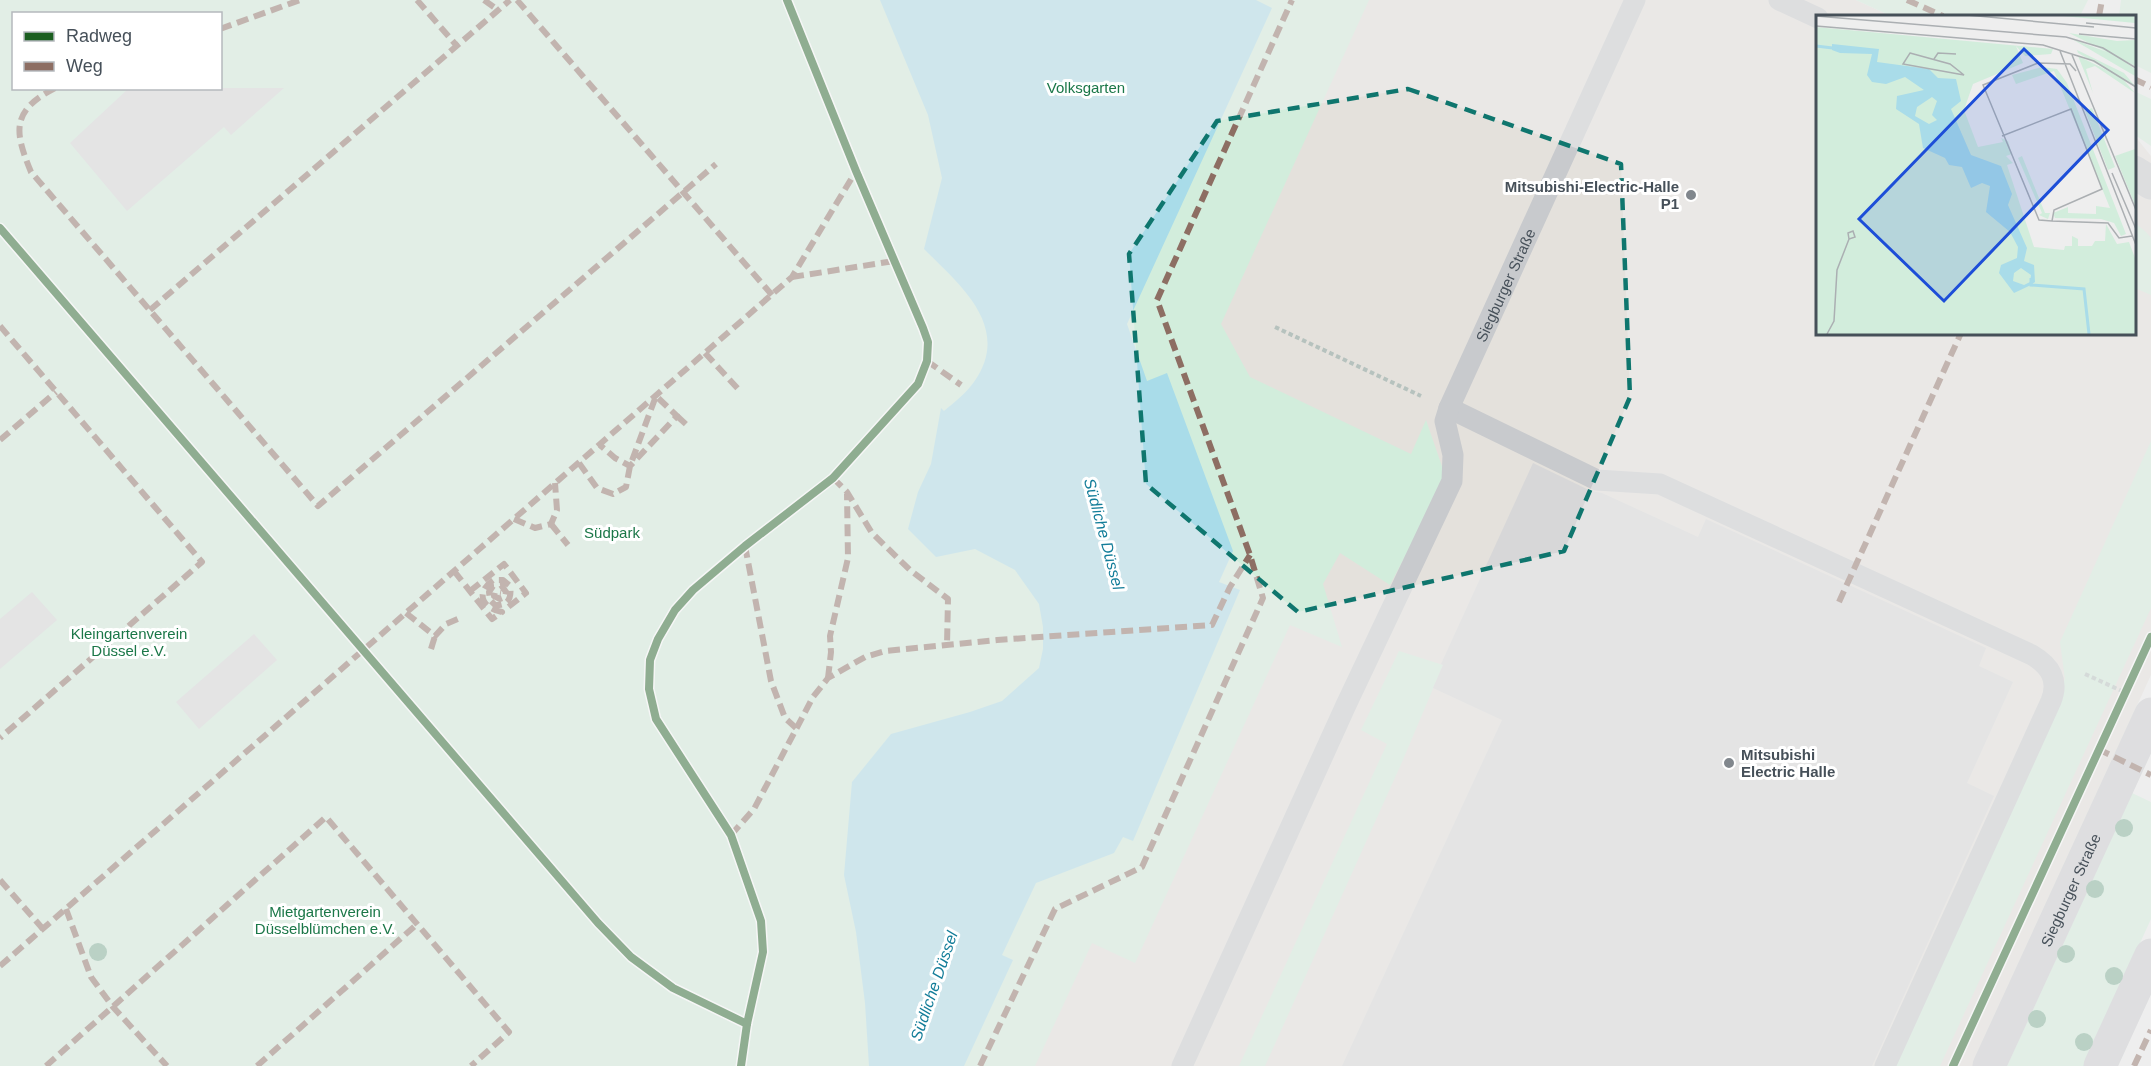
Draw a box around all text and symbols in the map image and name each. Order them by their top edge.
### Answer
legend [12,12,222,90]
inset map [1816,15,2136,334]
text: Radweg [66,26,132,46]
text: Weg [66,56,103,76]
park label: Volksgarten [1047,79,1125,96]
place label: Mitsubishi-Electric-Halle P1 [1505,178,1679,212]
marker: Mitsubishi-Electric-Halle P1 [1684,188,1698,202]
street label: Siegburger Straße [1472,226,1538,344]
water label: Südliche Düssel [1081,476,1127,592]
park label: Südpark [584,524,640,541]
park label: Kleingartenverein Düssel e.V. [71,625,187,659]
place label: Mitsubishi Electric Halle [1741,746,1835,780]
marker: Mitsubishi Electric Halle [1722,756,1736,770]
street label: Siegburger Straße [2037,831,2103,949]
park label: Mietgartenverein Düsselblümchen e.V. [255,903,395,937]
water label: Südliche Düssel [907,929,961,1043]

